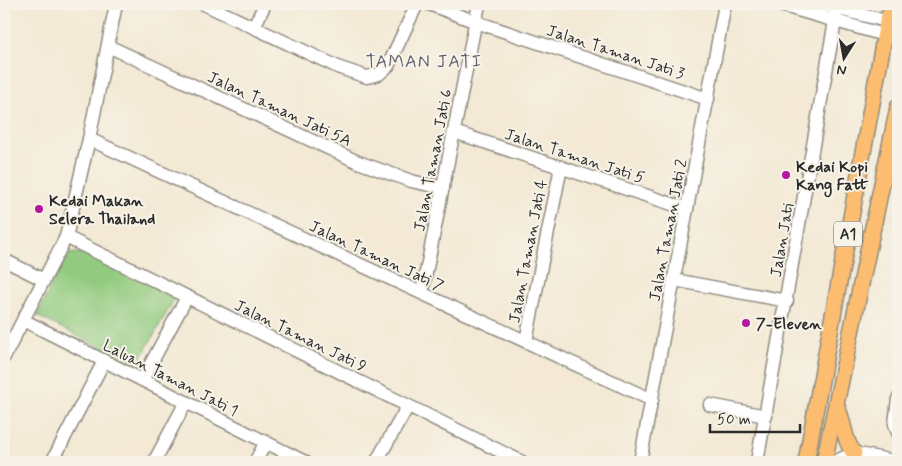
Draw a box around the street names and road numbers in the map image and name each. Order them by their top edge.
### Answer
street label: Jalan Taman Jati 3 [544,20,687,85]
street label: Jalan Taman Jati 5A [204,67,355,152]
street label: Jalan Taman Jati 6 [409,87,458,233]
street label: Jalan Taman Jati 5 [502,124,647,189]
street label: Jalan Taman Jati 2 [644,157,693,303]
street label: Jalan Taman Jati 4 [504,178,553,325]
street label: Jalan Jati [766,202,799,279]
street label: Jalan Taman Jati 7 [306,216,447,297]
road number: A1 [834,222,862,246]
street label: Jalan Taman Jati 9 [231,295,370,377]
street label: Laluan Taman Jati 1 [99,335,241,422]

